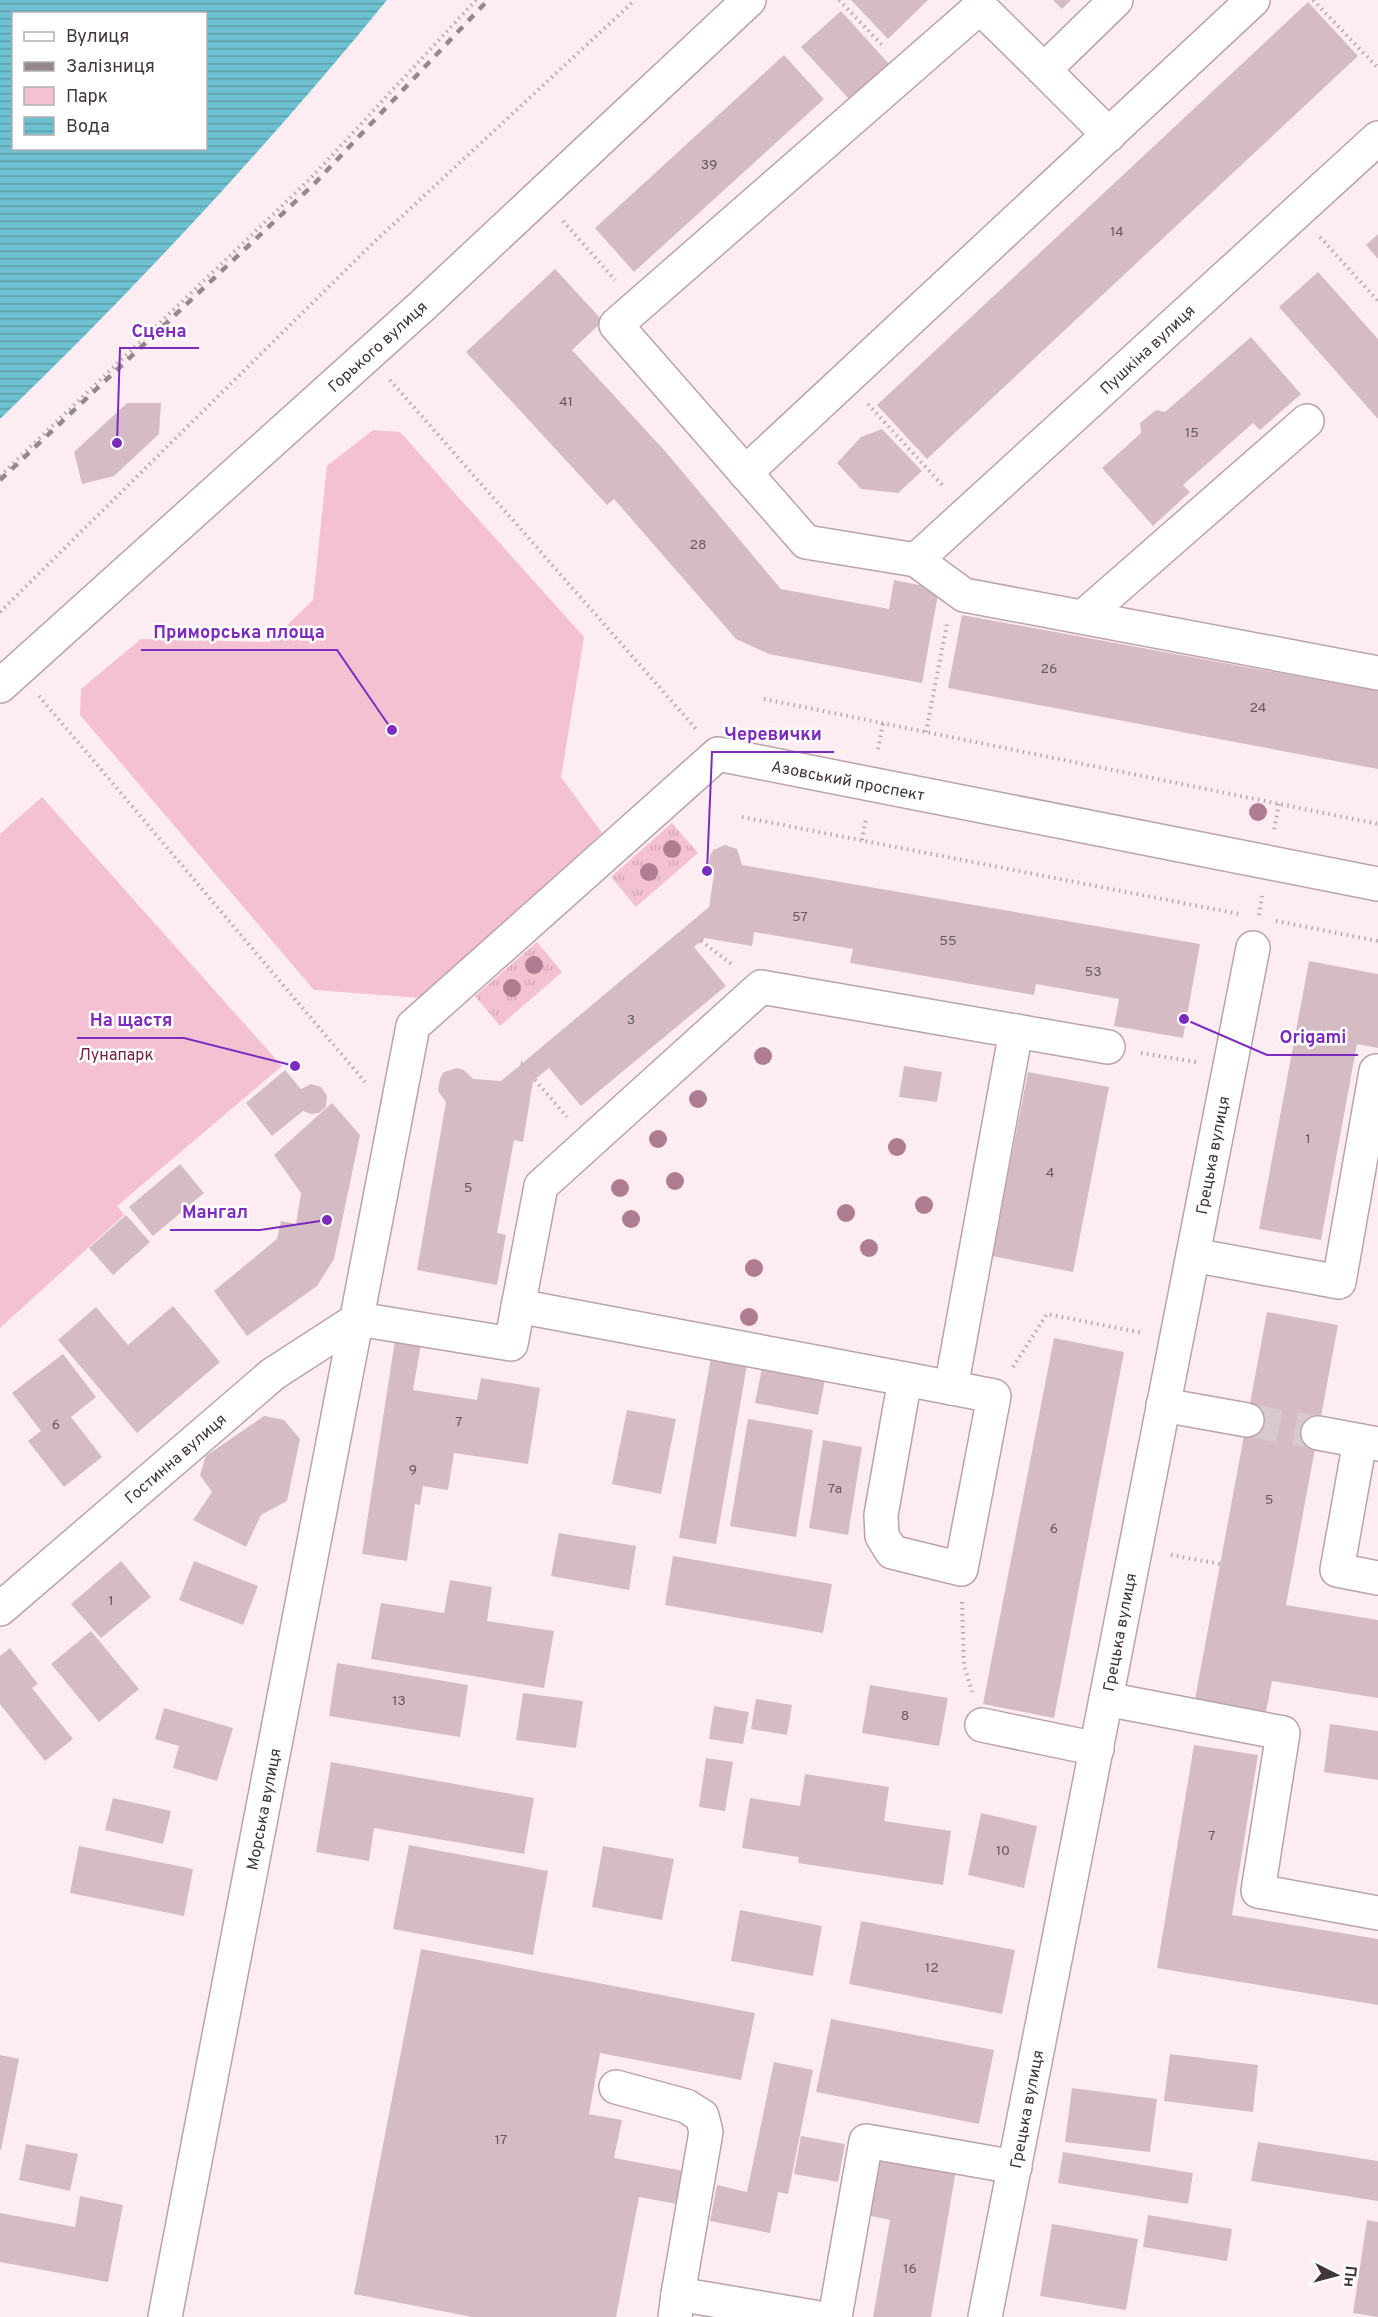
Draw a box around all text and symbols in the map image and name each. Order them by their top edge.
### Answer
legend [12,12,207,150]
text: Вулиця [66,26,129,49]
text: Залізниця [66,56,155,79]
text: Парк [66,86,108,109]
text: Вода [66,116,110,139]
house number: 39 [701,157,717,174]
house number: 14 [1110,224,1124,241]
street label: Горького вулиця [325,298,432,397]
street label: Пушкіна вулиця [1097,301,1200,400]
callout: Сцена [120,312,199,348]
text: Сцена [132,321,186,344]
house number: 41 [559,394,573,411]
house number: 15 [1185,425,1199,442]
house number: 28 [689,537,707,554]
callout: Приморська площа [141,614,337,650]
text: Приморська площа [153,622,325,645]
house number: 26 [1041,661,1057,678]
house number: 24 [1249,700,1267,717]
callout: Черевички [712,716,834,752]
text: Черевички [724,724,822,747]
street label: Азовський проспект [769,757,926,807]
house number: 57 [792,909,808,926]
house number: 55 [939,933,957,950]
house number: 53 [1084,964,1102,981]
callout: На щастя [77,1002,184,1038]
text: На щастя [90,1010,172,1033]
house number: 3 [627,1012,635,1029]
callout: Origami [1267,1019,1358,1055]
text: Origami [1280,1027,1346,1050]
park label: Лунапарк [78,1046,154,1066]
street label: Грецька вулиця [1193,1094,1235,1216]
house number: 1 [1305,1131,1311,1148]
house number: 4 [1046,1165,1054,1182]
house number: 5 [464,1180,472,1197]
callout: Мангал [170,1194,260,1230]
text: Мангал [182,1202,248,1225]
street label: Гостинна вулиця [121,1410,231,1509]
house number: 7 [455,1414,463,1431]
house number: 6 [52,1417,60,1434]
house number: 9 [409,1462,417,1479]
house number: 7а [828,1481,842,1498]
house number: 5 [1265,1492,1273,1509]
house number: 6 [1050,1521,1058,1538]
street label: Грецька вулиця [1100,1571,1142,1693]
house number: 1 [108,1593,114,1610]
house number: 13 [392,1693,406,1710]
house number: 8 [901,1708,909,1725]
street label: Морська вулиця [243,1747,287,1872]
house number: 7 [1208,1828,1216,1845]
house number: 10 [996,1843,1010,1860]
house number: 12 [925,1960,939,1977]
street label: Грецька вулиця [1007,2048,1049,2170]
house number: 17 [495,2132,507,2149]
north arrow [1306,2245,1366,2305]
house number: 16 [903,2261,917,2278]
text: Пн [1338,2265,1360,2288]

